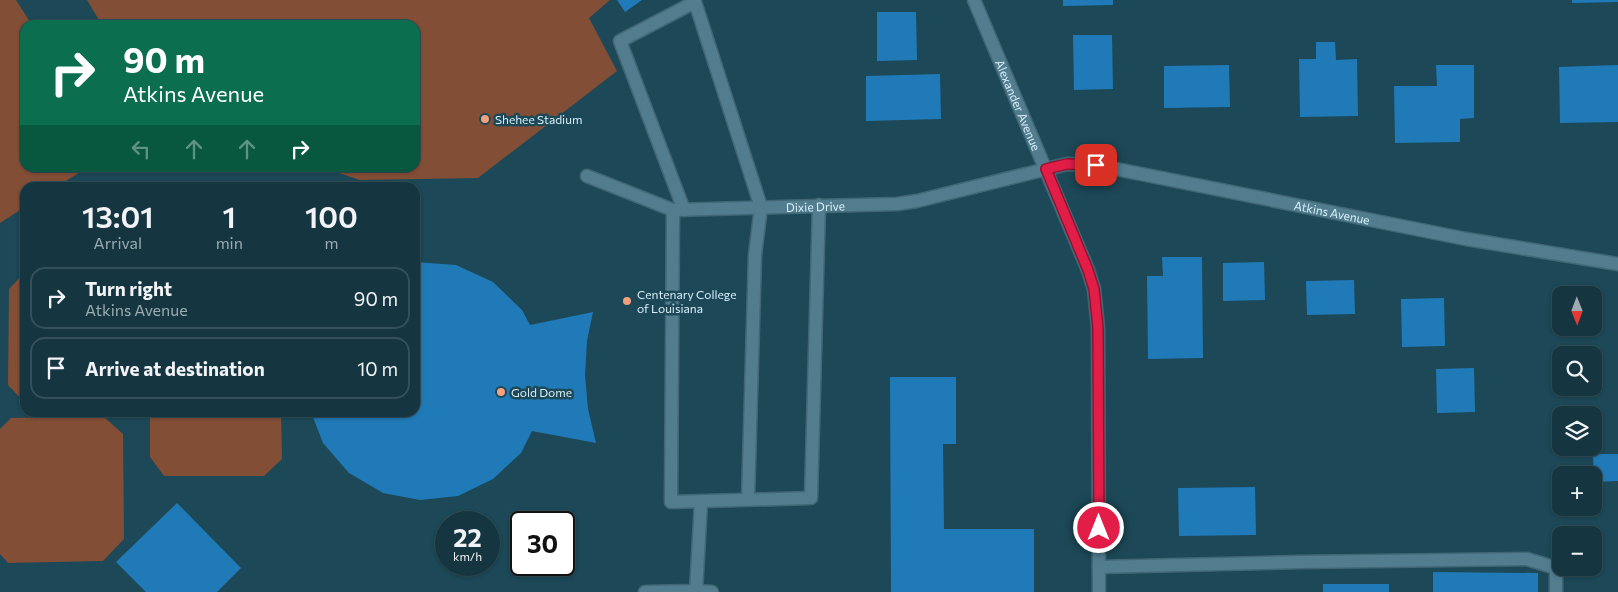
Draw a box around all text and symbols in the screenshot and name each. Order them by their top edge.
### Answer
text: 90 m [123,37,205,80]
icon: right [40,40,105,105]
street label: Alexander Avenue [993,57,1044,153]
text: Atkins Avenue [123,80,264,107]
place label: Shehee Stadium [495,112,582,126]
marker: Shehee Stadium [479,113,491,125]
icon: left [127,135,155,163]
icon: ahead [180,135,208,163]
icon: ahead [233,135,261,163]
icon: right [286,135,314,163]
pin [1075,144,1117,186]
icon: arrive [1082,151,1110,179]
text: 13:01 [82,197,154,234]
text: 1 [223,197,236,234]
text: 100 [305,197,358,234]
street label: Dixie Drive [786,198,845,214]
street label: Atkins Avenue [1293,198,1371,227]
text: Arrival [94,233,142,252]
text: min [216,233,243,252]
text: m [324,233,338,252]
text: Turn right [85,277,172,300]
icon: right [42,284,70,312]
north arrow [1552,286,1602,336]
map controls [1552,286,1602,576]
text: 90 m [354,287,398,310]
place label: Centenary College of Louisiana [637,287,737,315]
marker: Centenary College of Louisiana [621,295,633,307]
text: Atkins Avenue [85,300,188,319]
button: search [1552,346,1602,396]
icon: arrive [42,354,70,382]
text: Arrive at destination [85,357,265,380]
text: 10 m [357,357,398,380]
place label: Gold Dome [511,385,572,399]
marker: Gold Dome [495,386,507,398]
button: layers [1552,406,1602,456]
button: + [1552,466,1602,516]
position arrow [1072,501,1124,553]
speed limit sign: 30 [510,511,575,576]
text: 22 [453,522,482,552]
button: − [1552,526,1602,576]
text: km/h [453,549,482,563]

